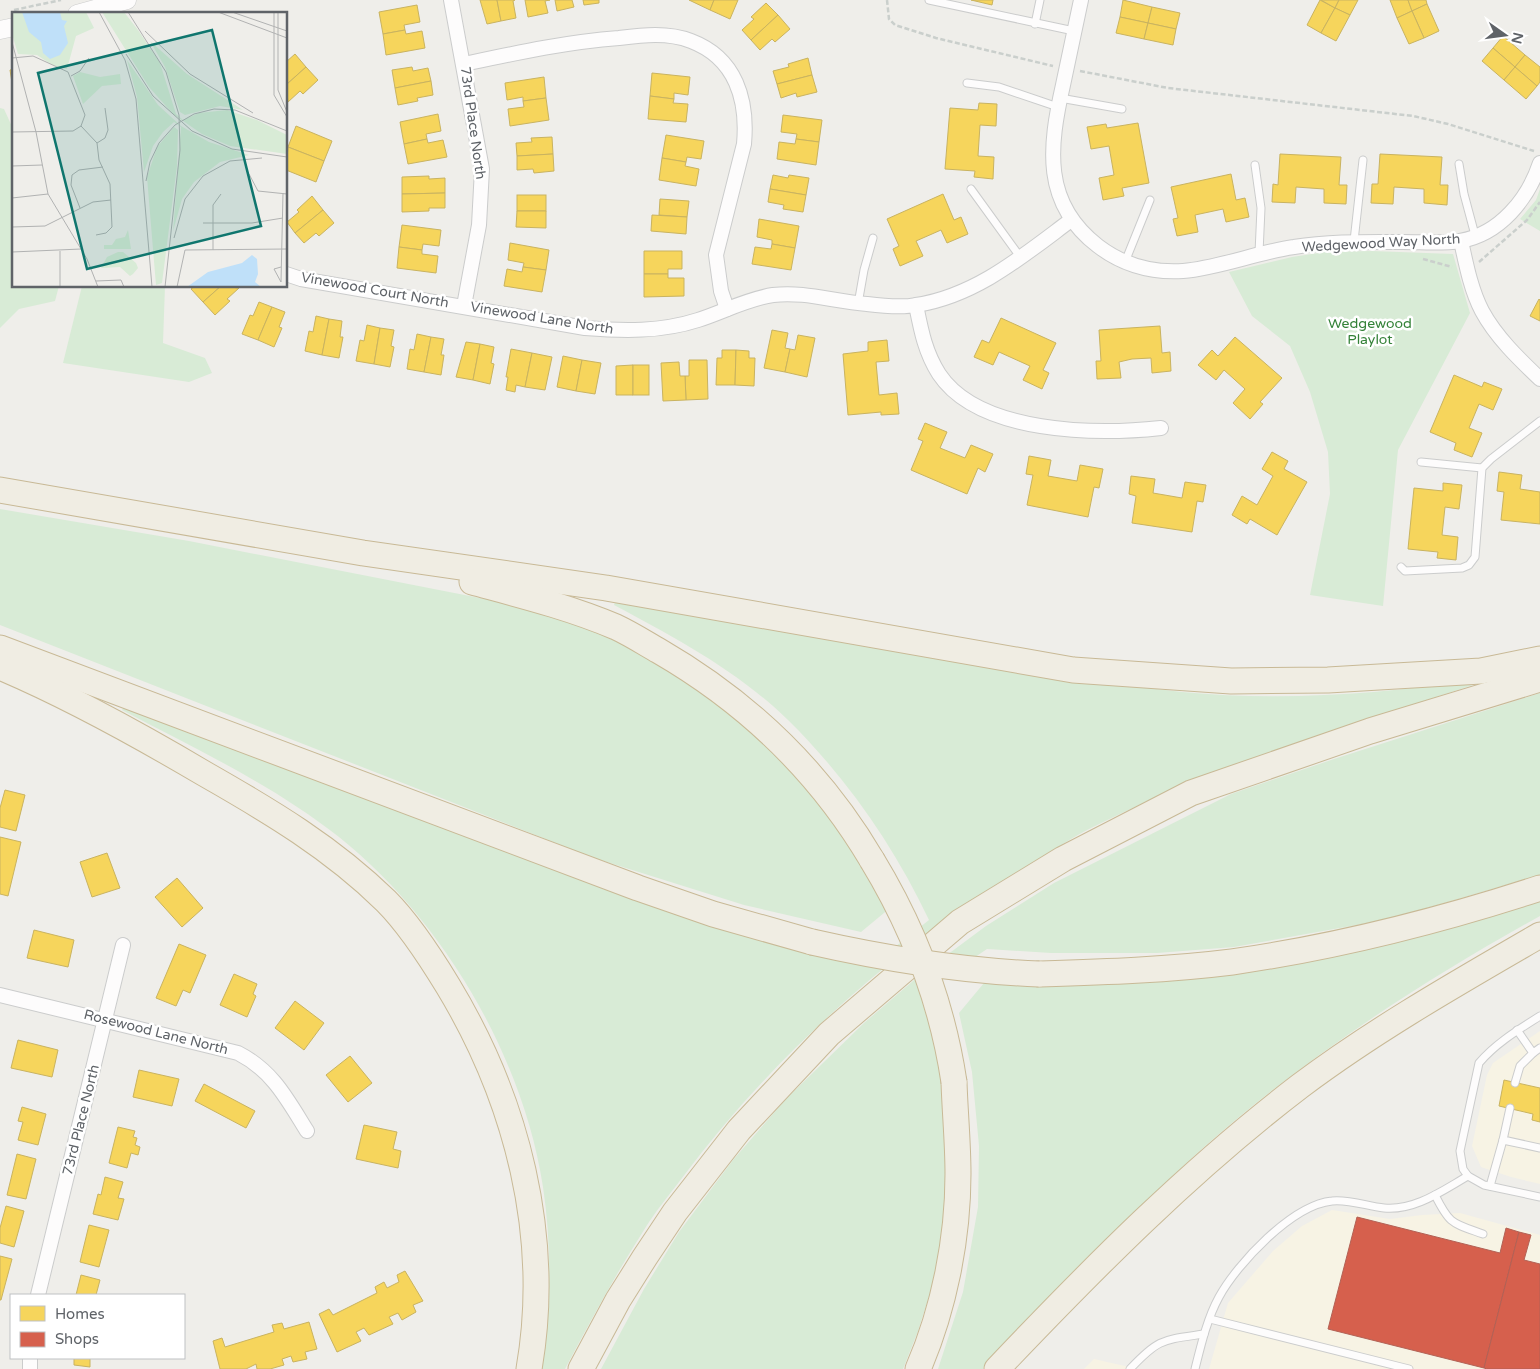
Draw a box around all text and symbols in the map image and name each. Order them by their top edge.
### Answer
north arrow [1480,10,1530,60]
inset map [12,12,288,288]
text: N [1508,31,1527,46]
street label: 73rd Place North [457,66,489,180]
street label: Wedgewood Way North [1301,230,1461,256]
street label: Vinewood Court North [300,269,450,311]
street label: Vinewood Lane North [469,298,615,338]
park label: Wedgewood Playlot [1328,315,1412,348]
street label: Rosewood Lane North [82,1006,230,1058]
street label: 73rd Place North [59,1063,103,1177]
legend [10,1294,185,1359]
text: Homes [55,1305,105,1323]
text: Shops [55,1330,99,1348]

